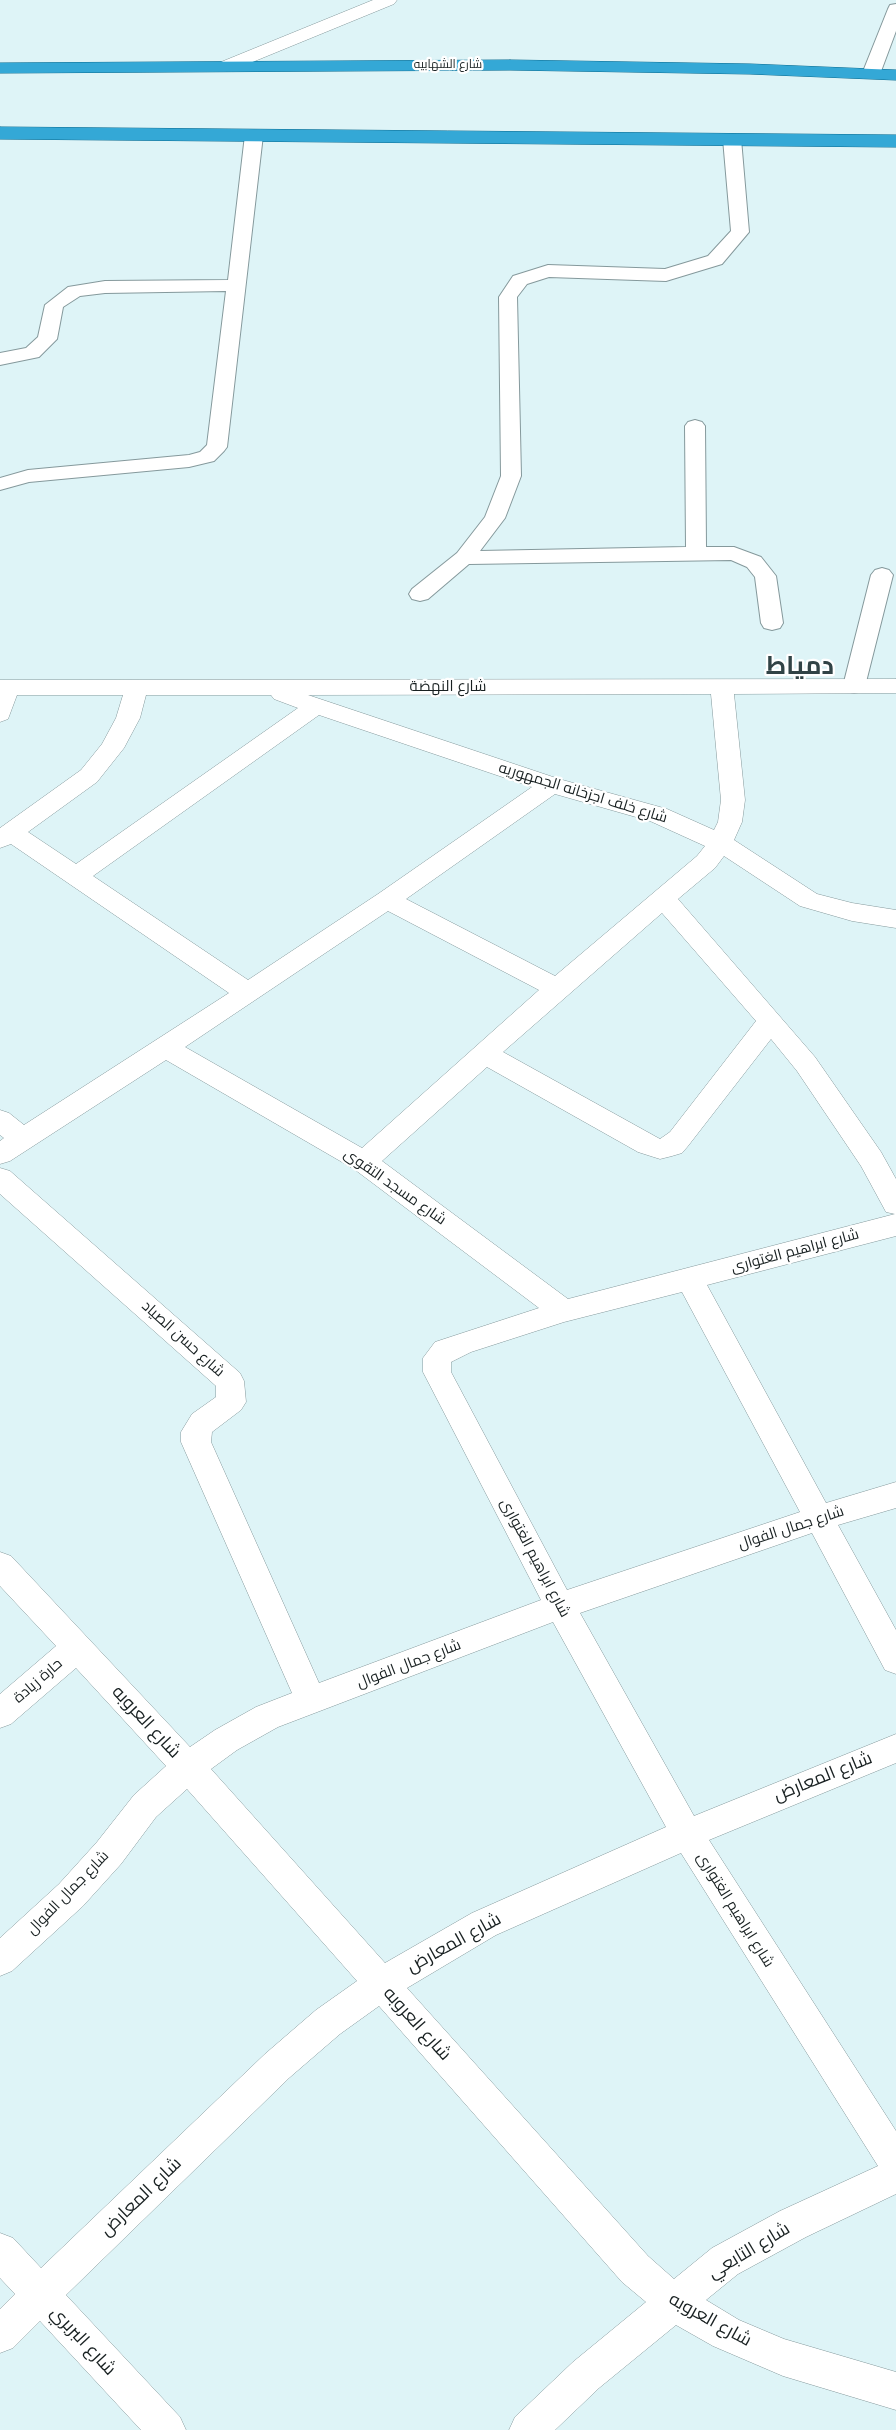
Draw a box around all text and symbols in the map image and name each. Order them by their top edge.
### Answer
street label: شارع الشهابيه [414,58,482,72]
district label: دمياط [766,652,834,682]
street label: شارع النهضة [410,678,486,696]
street label: شارع خلف اجزخانه الجمهوريه [496,759,670,827]
street label: شارع مسجد التقوى [340,1145,450,1229]
street label: شارع ابراهيم الغتوارى [729,1225,861,1277]
street label: شارع حسن الصياد [138,1297,228,1381]
street label: شارع ابراهيم الغتوارى [496,1496,574,1620]
street label: شارع جمال الفوال [736,1502,846,1554]
street label: شارع جمال الفوال [354,1636,464,1692]
street label: حارة زيادة [10,1655,66,1707]
street label: شارع العروبه [107,1681,185,1763]
street label: شارع المعارض [771,1747,875,1807]
street label: شارع جمال الفوال [23,1847,113,1939]
street label: شارع ابراهيم الغتوارى [692,1849,778,1971]
street label: شارع المعارض [403,1908,505,1978]
street label: شارع العروبه [378,1983,456,2065]
street label: شارع المعارض [96,2153,186,2241]
street label: شارع التابعي [704,2218,794,2284]
street label: شارع العروبه [665,2288,755,2352]
street label: شارع البربري [46,2302,120,2380]

